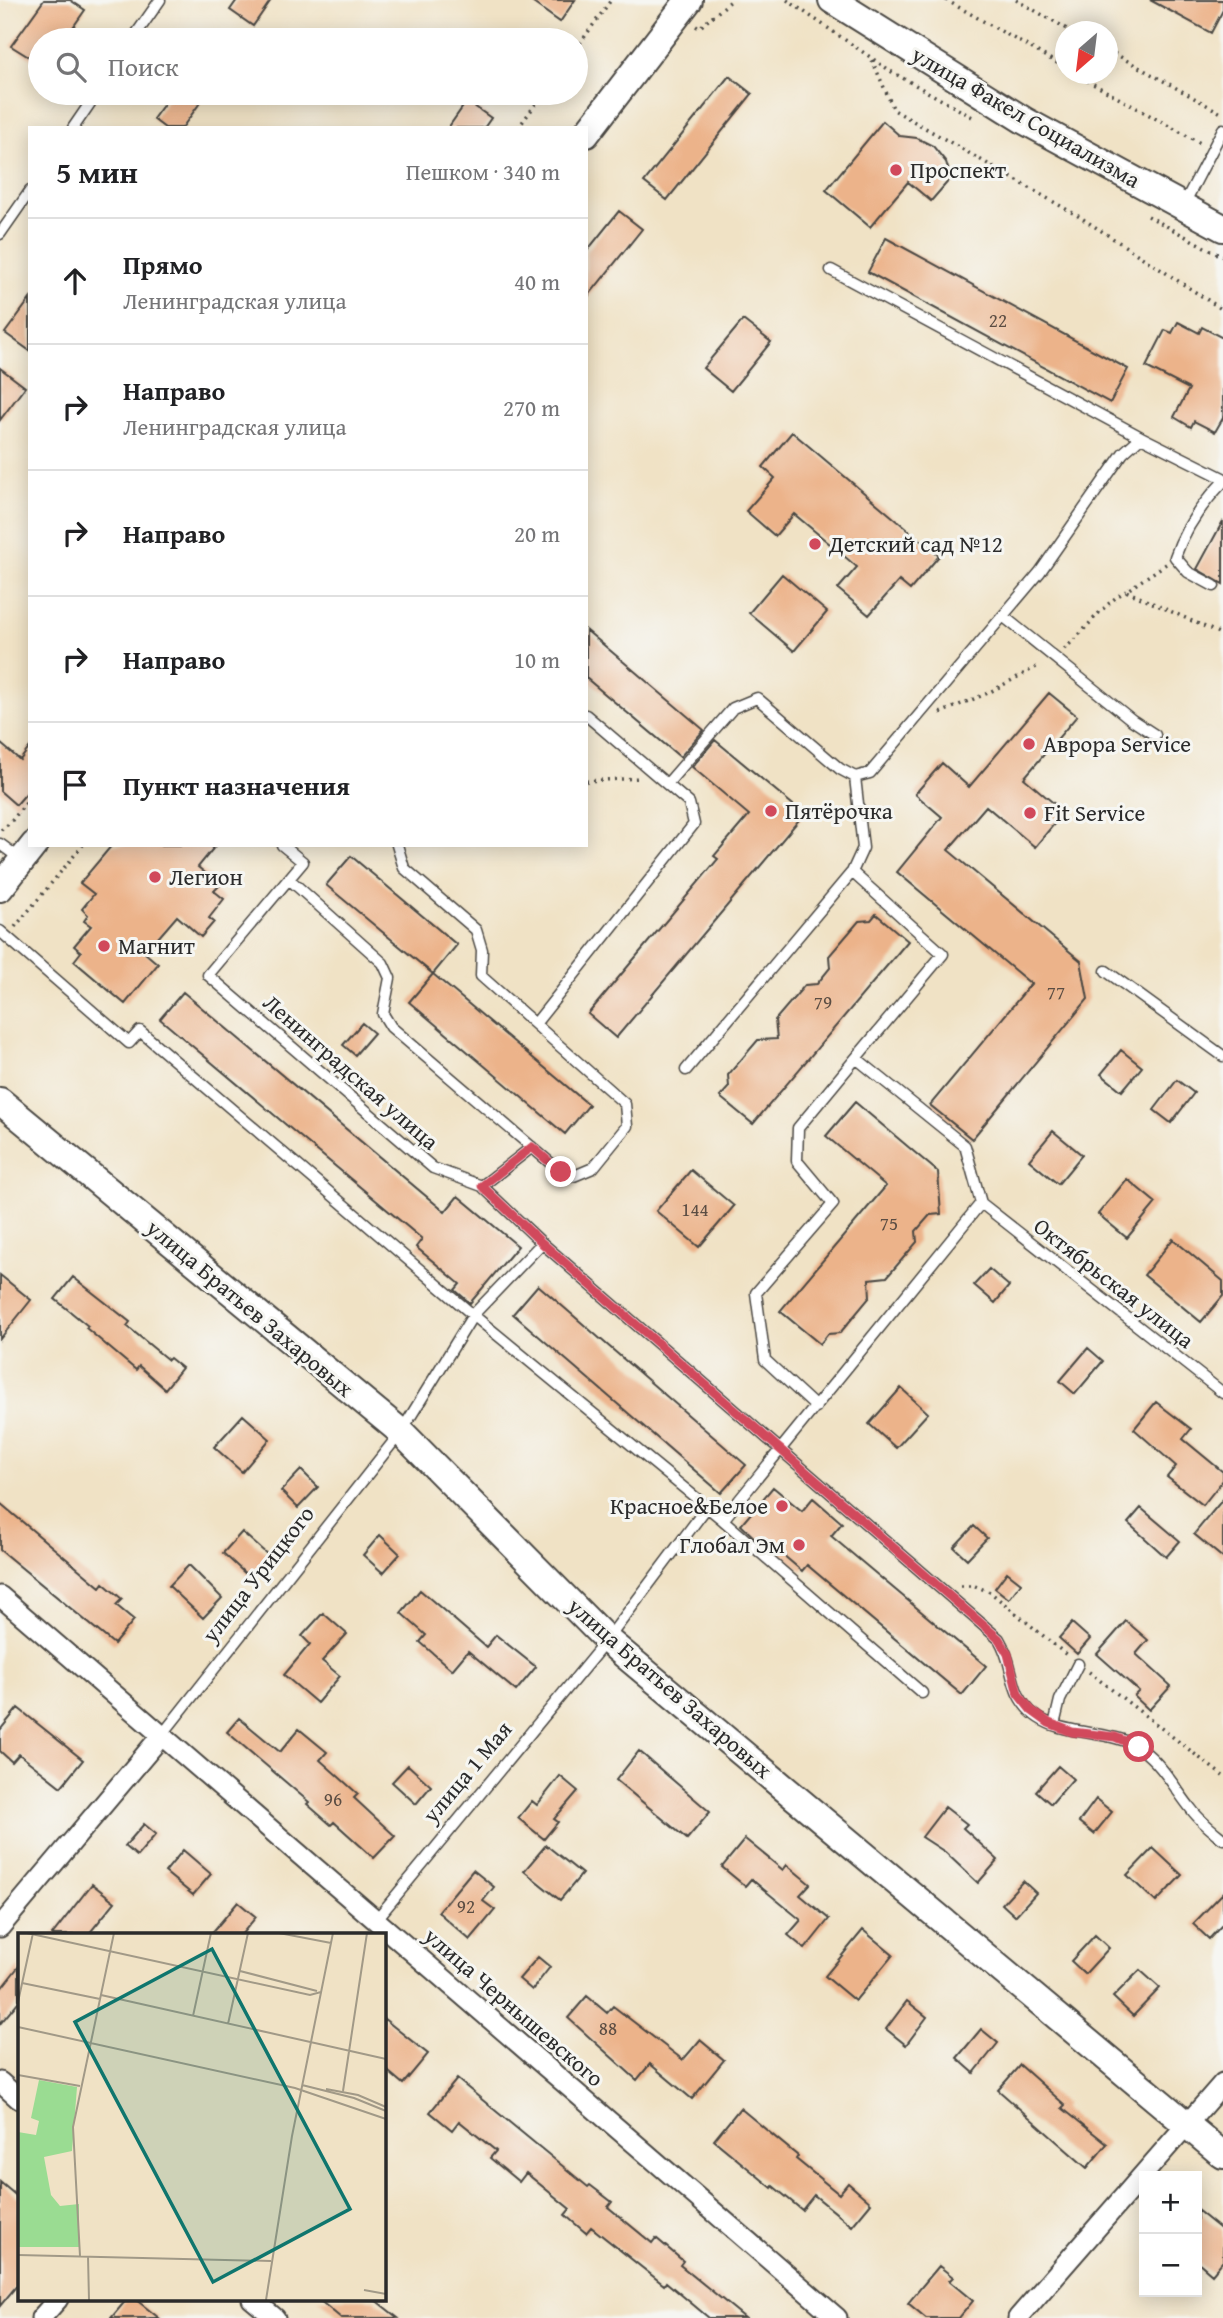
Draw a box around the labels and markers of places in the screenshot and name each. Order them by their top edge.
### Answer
place label: Проспект [910,153,1006,186]
marker: Проспект [888,162,904,178]
place label: Детский сад №12 [828,527,1003,560]
marker: Детский сад №12 [807,536,823,552]
place label: Аврора Service [1043,727,1191,760]
marker: Аврора Service [1021,736,1037,752]
place label: Пятёрочка [785,794,893,827]
place label: Fit Service [1044,796,1145,829]
marker: Пятёрочка [763,803,779,819]
marker: Fit Service [1022,805,1038,821]
place label: Легион [169,860,243,893]
marker: Легион [147,869,163,885]
place label: Магнит [118,929,195,962]
marker: Магнит [96,938,112,954]
place label: Красное&Белое [610,1489,768,1522]
marker: Красное&Белое [774,1498,790,1514]
place label: Глобал Эм [679,1528,785,1561]
marker: Глобал Эм [791,1537,807,1553]

